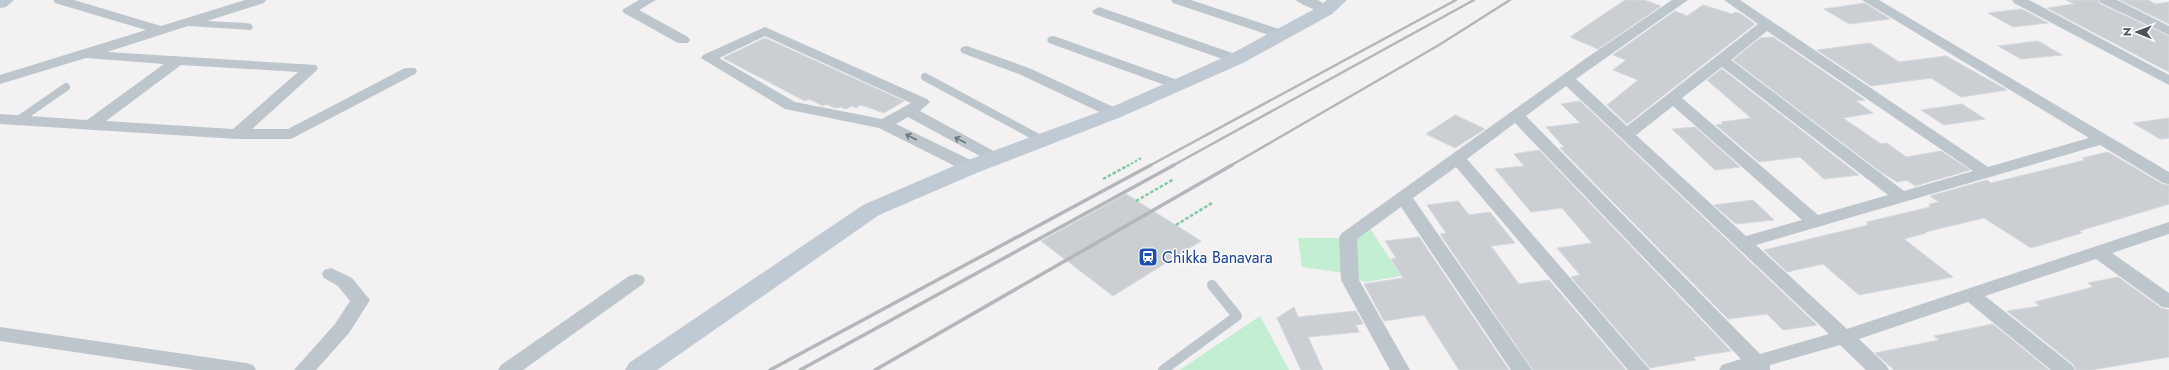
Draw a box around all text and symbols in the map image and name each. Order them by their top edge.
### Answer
north arrow [2117,12,2157,52]
text: N [2119,27,2135,36]
one-way arrow [905,133,917,140]
one-way arrow [954,135,966,143]
station icon: Chikka Banavara [1137,246,1159,268]
place label: Chikka Banavara [1162,246,1273,269]

